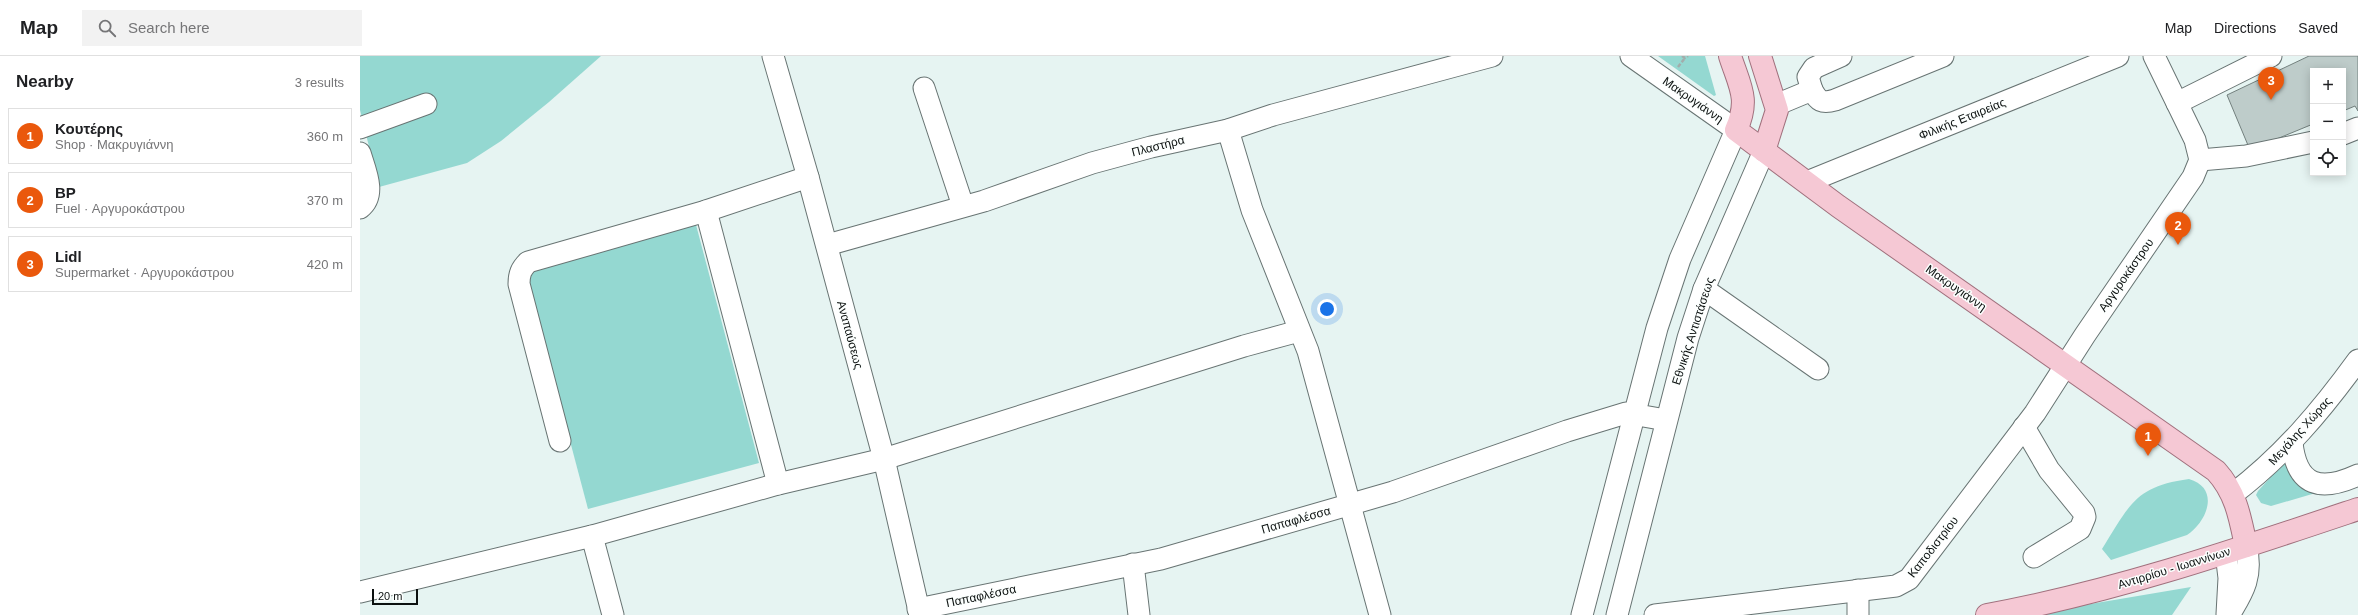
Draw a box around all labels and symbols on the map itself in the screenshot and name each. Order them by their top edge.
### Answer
pin: 3 [2258,67,2284,100]
street label: Μακρυγιάννη [1660,74,1726,126]
street label: Φιλικής Εταιρείας [1917,95,2008,143]
street label: Πλαστήρα [1130,133,1186,159]
pin: 2 [2165,212,2191,245]
street label: Αργυροκάστρου [2096,236,2156,314]
street label: Μακρυγιάννη [1923,262,1989,314]
street label: Εθνικής Αντιστάσεως [1669,275,1717,387]
street label: Αναπαύσεως [834,299,866,371]
your location [1317,299,1337,319]
street label: Μεγάλης Χώρας [2266,394,2334,468]
pin: 1 [2135,423,2161,456]
street label: Παπαφλέσσα [1260,503,1332,537]
street label: Καποδιστρίου [1905,514,1961,580]
street label: Αντιρρίου - Ιωαννίνων [2116,544,2232,592]
street label: Παπαφλέσσα [945,582,1017,610]
scale bar [372,587,418,606]

